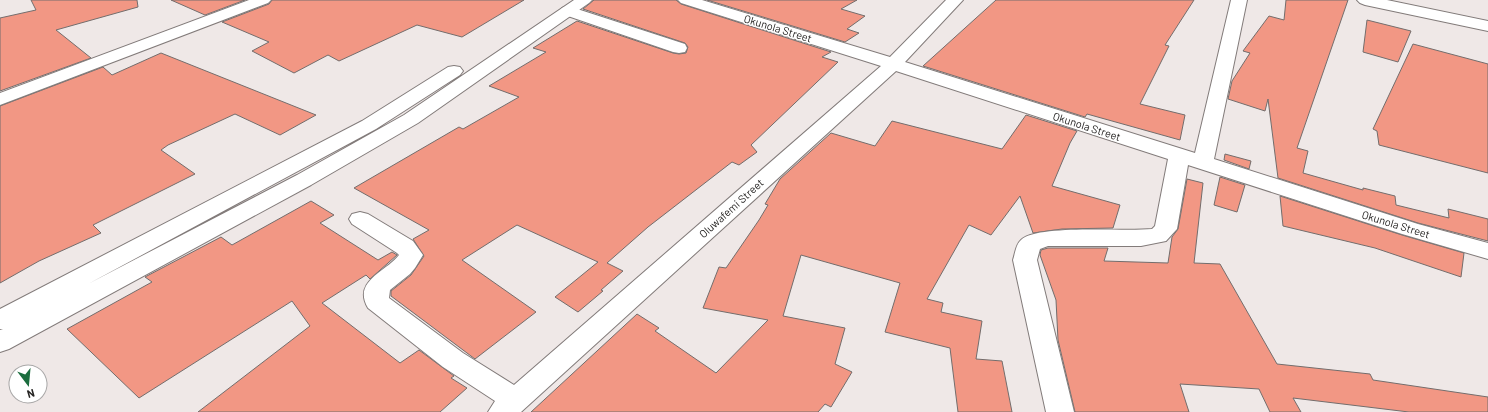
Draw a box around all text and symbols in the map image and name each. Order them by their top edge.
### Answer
street label: Okunola Street [742,11,814,45]
street label: Okunola Street [1051,109,1123,143]
street label: Oluwafemi Street [696,176,766,240]
street label: Okunola Street [1360,207,1432,241]
north arrow [8,364,48,404]
text: N [26,387,36,401]

